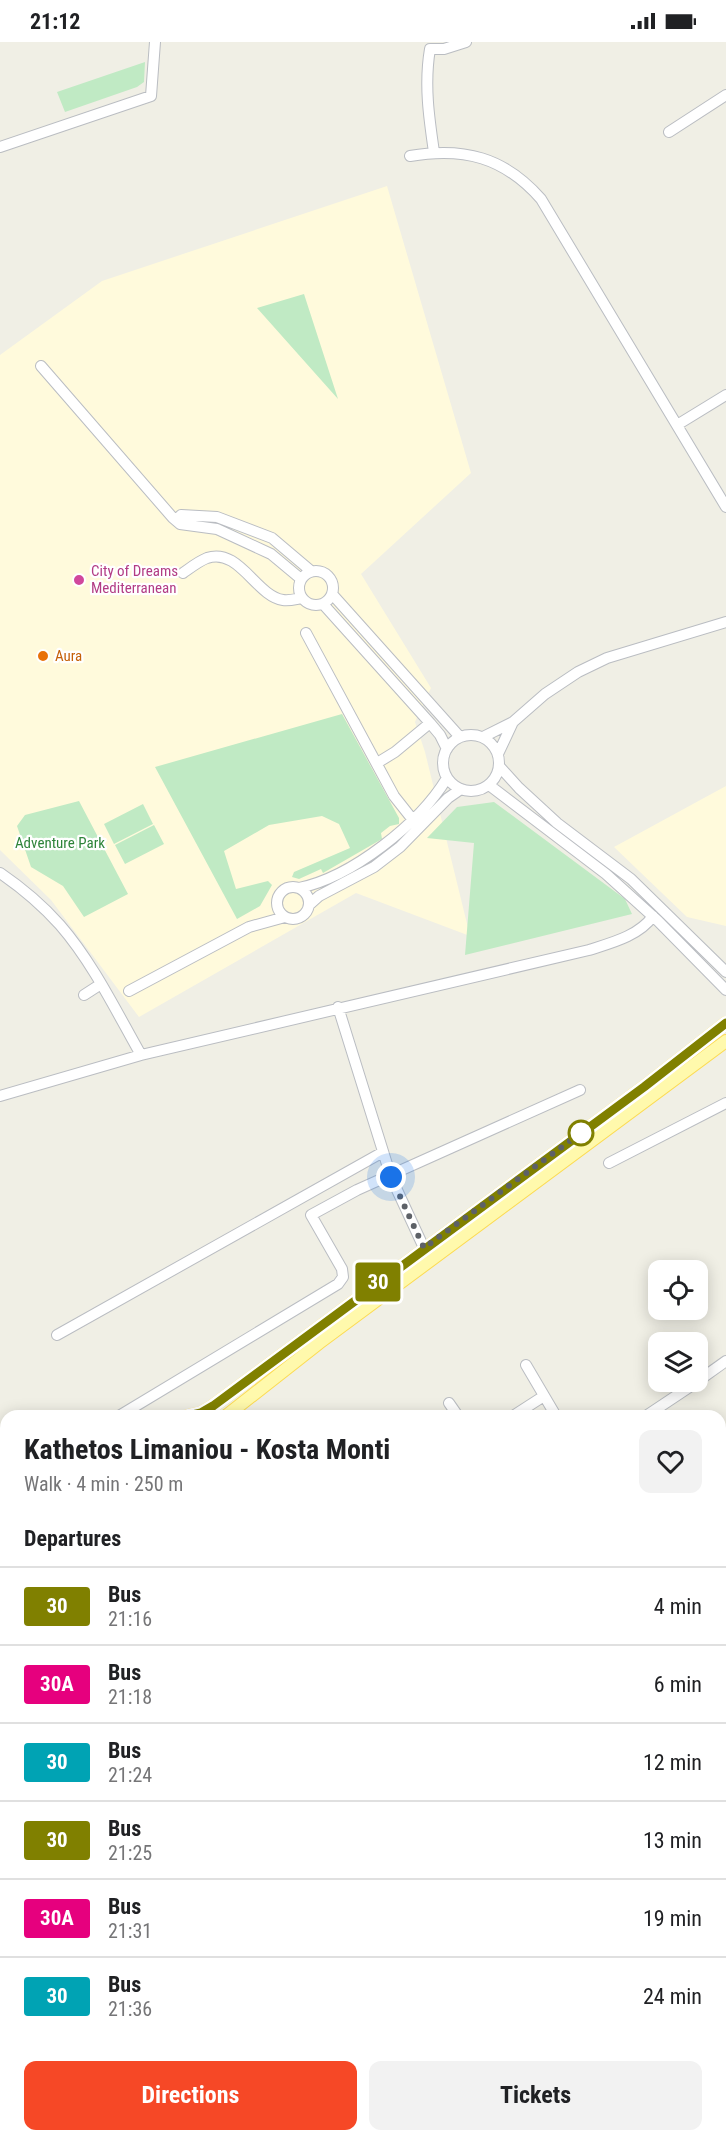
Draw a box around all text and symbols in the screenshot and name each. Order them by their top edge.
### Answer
text: 21:12 [30,9,81,34]
place label: City of Dreams Mediterranean [91,562,178,597]
marker: City of Dreams Mediterranean [72,573,86,587]
place label: Aura [55,647,82,665]
marker: Aura [36,649,50,663]
park label: Adventure Park [15,834,105,852]
unlabelled marker [568,1120,594,1146]
your location [376,1162,406,1192]
map controls [648,1260,708,1392]
button: locate [648,1260,708,1320]
line badge: 30 [351,1262,405,1302]
text: 30 [367,1270,389,1294]
button: layers [648,1332,708,1392]
button: heart [639,1430,702,1493]
text: Kathetos Limaniou - Kosta Monti [24,1433,390,1466]
text: Walk · 4 min · 250 m [24,1472,183,1496]
text: Departures [24,1526,121,1551]
text: Bus [108,1582,141,1607]
text: 30 [46,1594,68,1618]
text: 4 min [654,1594,702,1619]
text: 21:16 [108,1607,152,1631]
text: Bus [108,1660,141,1685]
text: 30A [40,1672,74,1696]
text: 6 min [654,1672,702,1697]
text: 21:18 [108,1685,152,1709]
text: Bus [108,1738,141,1763]
text: 30 [46,1750,68,1774]
text: 12 min [643,1750,702,1775]
text: 21:24 [108,1763,152,1787]
text: Bus [108,1816,141,1841]
text: 30 [46,1828,68,1852]
text: 13 min [643,1828,702,1853]
text: 21:25 [108,1841,152,1865]
text: Bus [108,1894,141,1919]
text: 30A [40,1906,74,1930]
text: 19 min [643,1906,702,1931]
text: 21:31 [108,1919,152,1943]
text: Bus [108,1972,141,1997]
text: 30 [46,1984,68,2008]
text: 24 min [643,1984,702,2009]
text: 21:36 [108,1997,152,2021]
button: Directions [24,2061,357,2130]
button: Tickets [369,2061,702,2130]

